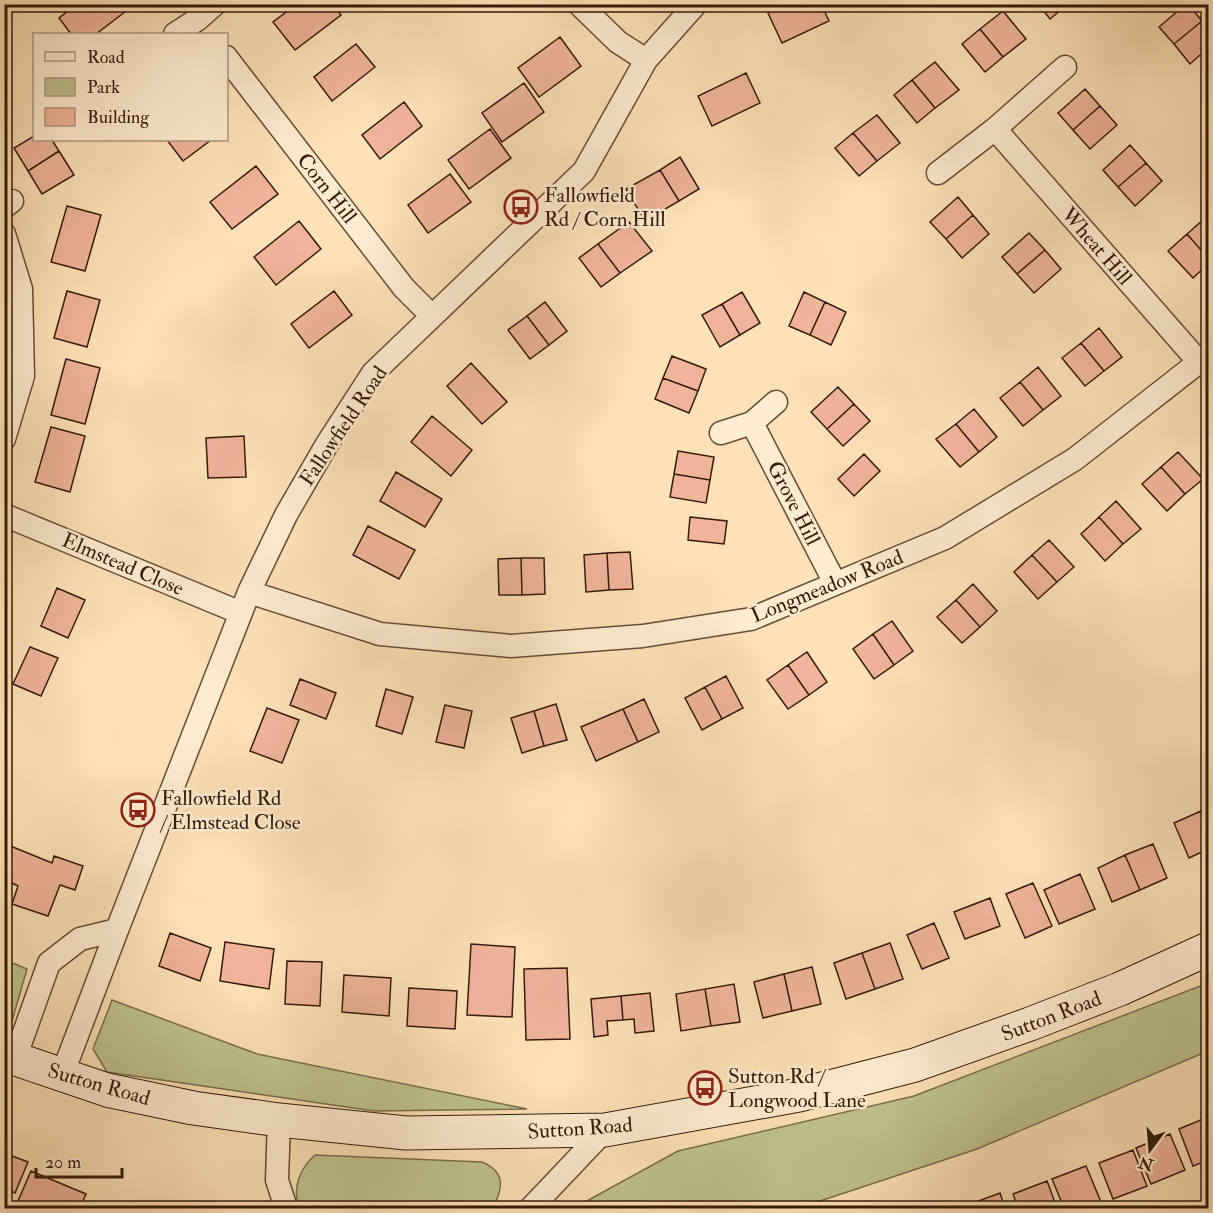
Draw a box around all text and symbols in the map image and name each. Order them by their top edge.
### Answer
legend [33,33,228,141]
text: Road [87,46,125,69]
text: Park [87,76,120,99]
text: Building [87,106,150,129]
street label: Corn Hill [291,148,363,229]
place label: Fallowfield Rd / Corn Hill [544,182,666,233]
bus stop icon: Fallowfield Rd / Corn Hill [503,189,539,225]
street label: Wheat Hill [1055,201,1138,291]
street label: Fallowfield Road [293,361,394,491]
street label: Grove Hill [761,457,827,550]
street label: Elmstead Close [58,527,188,602]
street label: Longmeadow Road [747,543,908,629]
place label: Fallowfield Rd / Elmstead Close [159,785,301,836]
bus stop icon: Fallowfield Rd / Elmstead Close [120,792,156,828]
street label: Sutton Road [997,985,1106,1048]
street label: Sutton Road [45,1057,154,1112]
place label: Sutton Rd / Longwood Lane [728,1063,866,1114]
bus stop icon: Sutton Rd / Longwood Lane [687,1070,723,1106]
street label: Sutton Road [527,1111,634,1146]
north arrow [1120,1120,1180,1180]
scale bar [36,1141,122,1179]
text: 20 m [45,1151,81,1174]
text: N [1136,1152,1157,1175]

